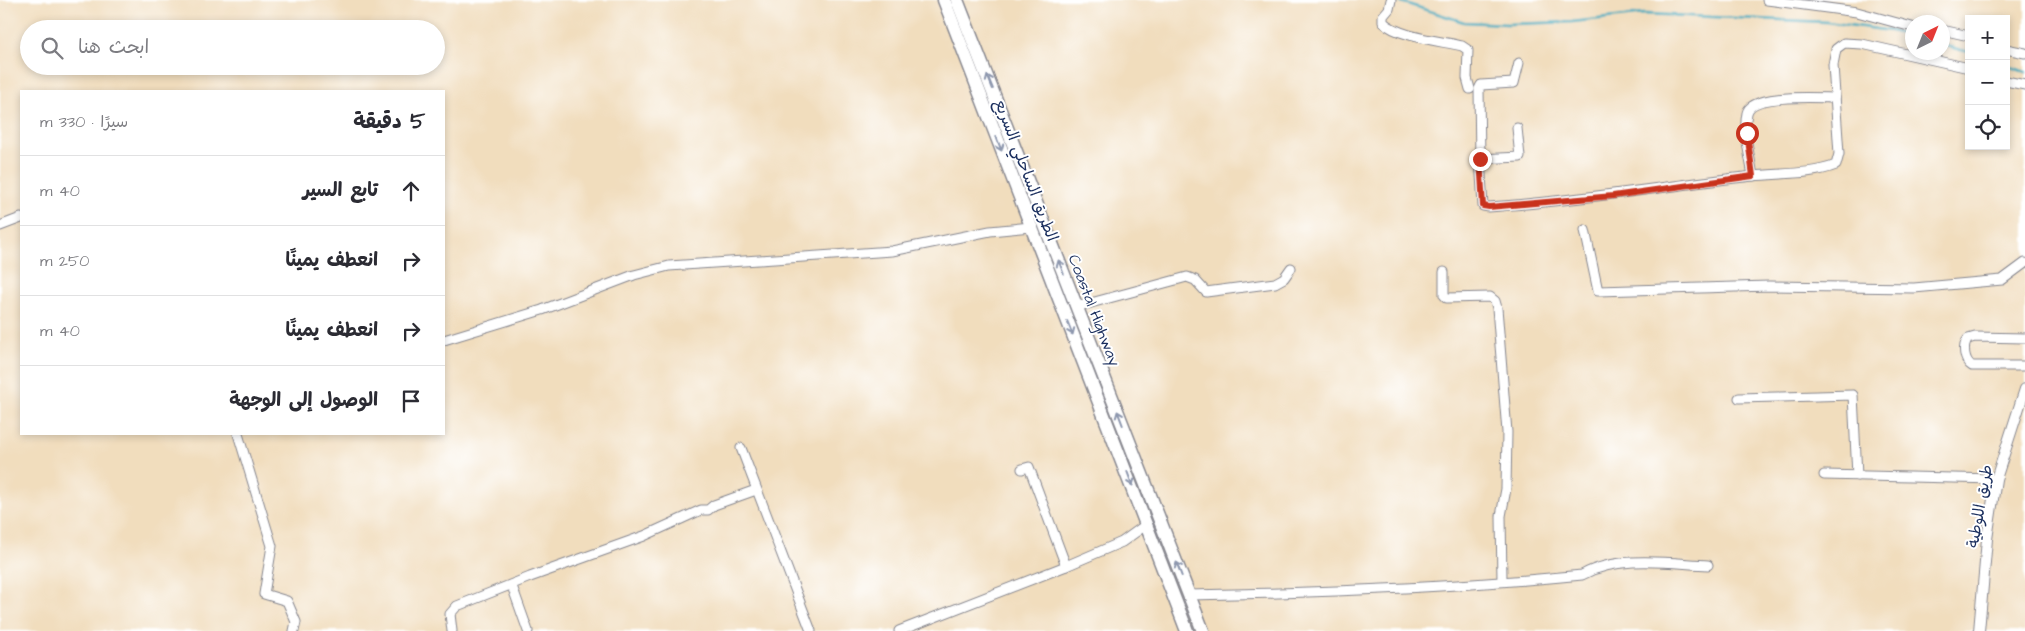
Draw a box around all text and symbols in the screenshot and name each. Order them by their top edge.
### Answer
north arrow [1905,15,1950,60]
map controls [1965,15,2010,150]
button: + [1965,15,2010,60]
search box [20,20,445,75]
icon: search [38,34,66,62]
text: ابحث هنا [78,34,149,61]
button: − [1965,60,2010,105]
one-way arrow [984,75,993,90]
street label: الطريق الساحلي السريع [986,96,1063,246]
button: locate [1965,105,2010,150]
text: 5 دقيقة [353,107,425,136]
text: سيرًا · 330 m [40,111,128,133]
route start [1736,122,1759,145]
one-way arrow [996,136,1005,151]
route end [1469,148,1492,171]
text: تابع السير [303,177,378,204]
icon: ahead [397,177,425,205]
text: 40 m [40,180,80,202]
text: انعطف يمينًا [286,247,378,274]
icon: right [397,247,425,275]
text: 250 m [40,250,89,272]
street label: Coastal Highway [1062,251,1126,370]
one-way arrow [1056,259,1065,275]
text: انعطف يمينًا [286,317,378,344]
icon: right [397,317,425,345]
text: 40 m [40,320,80,342]
one-way arrow [1066,320,1076,335]
text: الوصول إلى الوجهة [229,387,378,414]
icon: arrive [397,387,425,415]
one-way arrow [1115,411,1124,426]
street label: طريق اللوطية [1962,463,1998,549]
one-way arrow [1126,471,1135,486]
one-way arrow [1174,562,1183,577]

